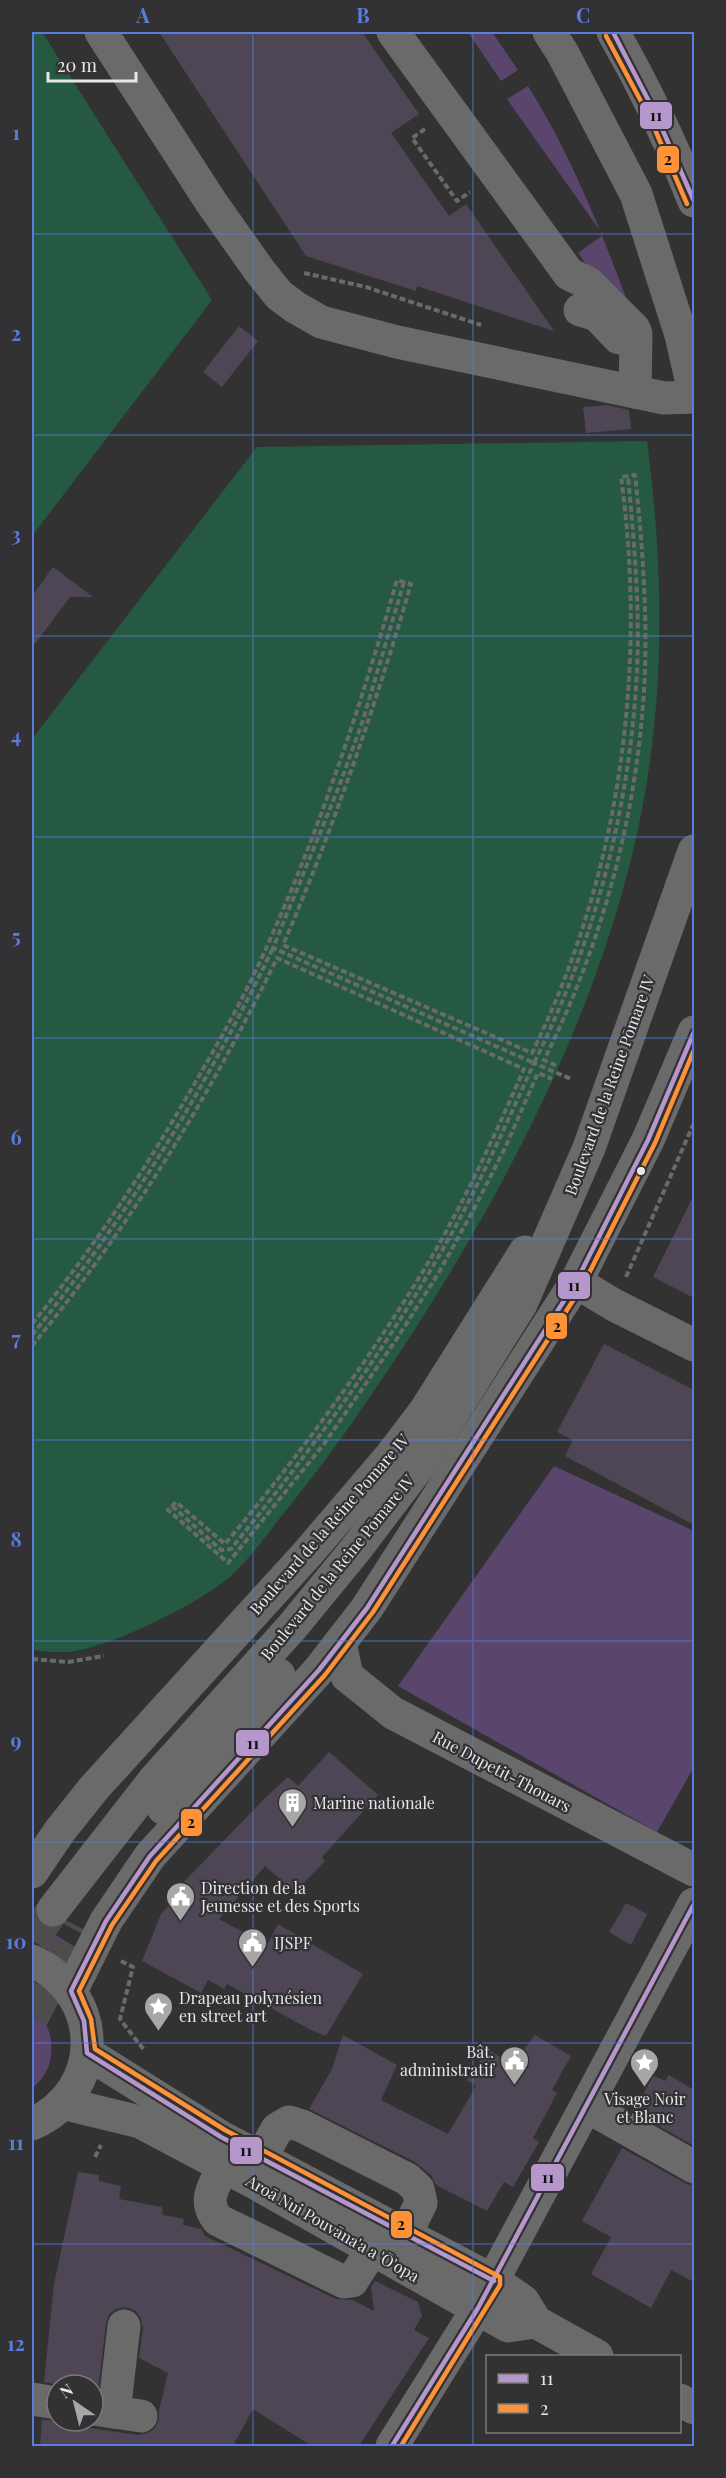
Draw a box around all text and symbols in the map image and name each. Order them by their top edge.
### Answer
text: A [135,1,150,28]
text: B [356,1,370,28]
text: C [576,1,590,28]
scale bar [48,45,136,83]
text: 20 m [57,53,97,77]
line badge: 11 [639,101,673,130]
text: 11 [650,104,662,125]
text: 1 [12,118,20,145]
line badge: 2 [656,145,680,174]
text: 2 [664,148,672,169]
text: 2 [11,319,21,346]
text: 3 [11,520,21,547]
text: 4 [11,721,21,748]
text: 5 [11,922,21,949]
street label: Boulevard de la Reine Pōmare IV [559,971,659,1198]
text: 6 [10,1123,22,1150]
unlabelled marker [635,1165,647,1177]
line badge: 11 [557,1271,591,1300]
text: 11 [568,1274,580,1295]
line badge: 2 [545,1312,568,1340]
text: 2 [553,1315,561,1336]
text: 7 [11,1324,21,1351]
street label: Boulevard de la Reine Pomare IV [245,1429,414,1619]
street label: Boulevard de la Reine Pōmare IV [256,1469,419,1664]
text: 8 [10,1525,22,1552]
text: 9 [10,1726,22,1753]
street label: Rue Dupetit-Thouars [429,1726,575,1816]
line badge: 11 [235,1729,270,1757]
text: 11 [247,1732,259,1753]
building icon: Marine nationale [276,1786,308,1828]
place label: Marine nationale [313,1792,435,1813]
line badge: 2 [180,1808,203,1837]
text: 2 [187,1811,195,1832]
place label: Direction de la Jeunesse et des Sports [200,1877,360,1916]
public building icon: Direction de la Jeunesse et des Sports [164,1880,196,1922]
public building icon: IJSPF [237,1926,269,1968]
text: 10 [6,1927,26,1954]
place label: IJSPF [274,1932,312,1953]
place label: Drapeau polynésien en street art [179,1987,322,2026]
place icon: Drapeau polynésien en street art [142,1990,174,2032]
place label: Bât. administratif [400,2041,496,2080]
public building icon: Bât. administratif [499,2044,531,2086]
place icon: Visage Noir et Blanc [629,2046,661,2088]
place label: Visage Noir et Blanc [603,2088,686,2127]
text: 11 [8,2128,24,2155]
line badge: 11 [229,2136,263,2165]
text: 11 [240,2139,252,2160]
line badge: 11 [530,2163,565,2192]
text: 11 [542,2166,554,2187]
street label: Aroā Nui Pouvāna'a a 'Ō'opa [242,2169,423,2286]
line badge: 2 [390,2210,413,2239]
text: 2 [397,2213,405,2234]
text: 12 [7,2329,25,2356]
legend [486,2355,681,2433]
text: 11 [540,2366,554,2390]
north arrow [45,2373,105,2433]
text: N [55,2378,77,2402]
text: 2 [540,2396,549,2420]

